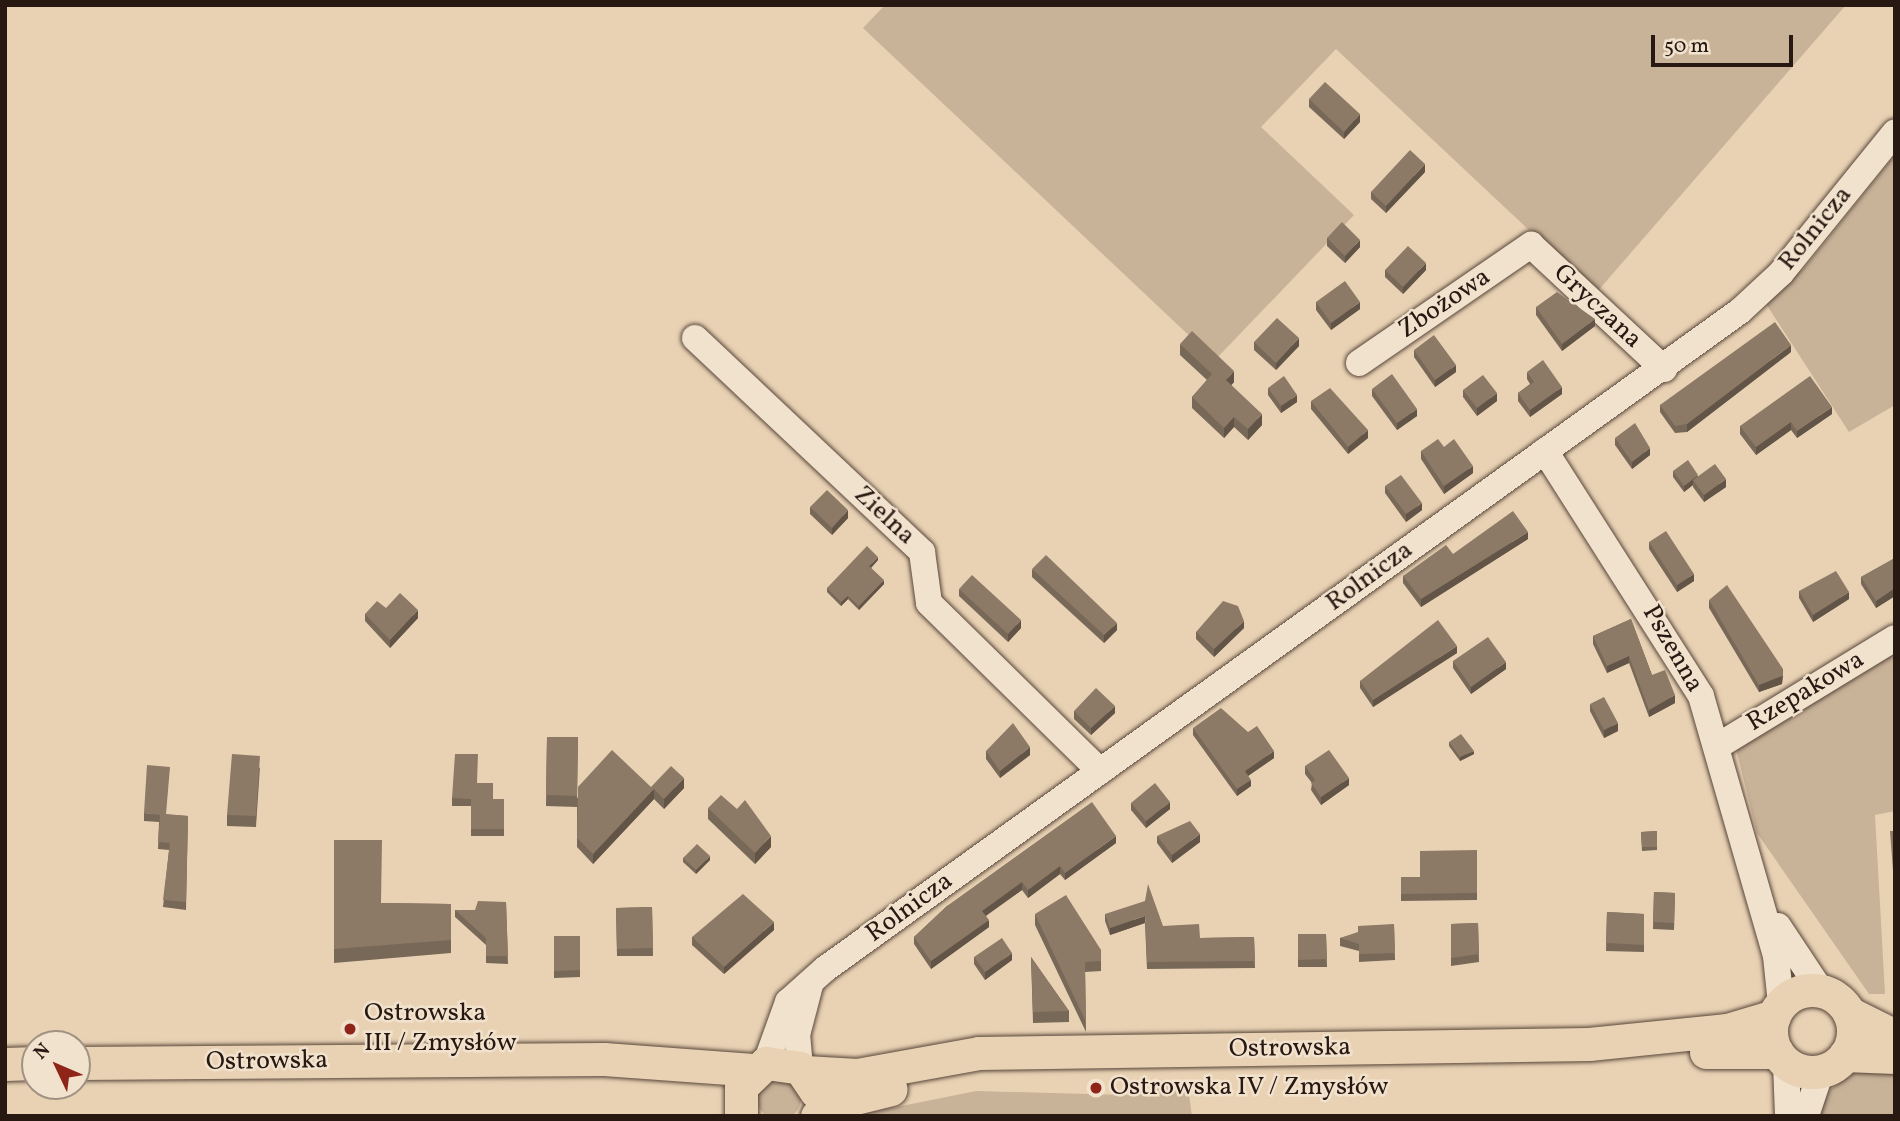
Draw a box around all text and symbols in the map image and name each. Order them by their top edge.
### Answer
scale bar [1655,21,1797,65]
text: 50 m [1664,32,1709,61]
street label: Rolnicza [1773,180,1859,278]
street label: Gryczana [1546,258,1648,356]
street label: Zbożowa [1393,262,1497,346]
street label: Zielna [847,480,921,552]
street label: Rolnicza [1321,535,1419,619]
street label: Pszenna [1635,600,1709,698]
street label: Rzepakowa [1742,645,1870,739]
street label: Rolnicza [861,866,959,950]
place label: Ostrowska III / Zmysłów [364,998,517,1060]
marker: Ostrowska III / Zmysłów [342,1021,358,1037]
north arrow [21,1030,91,1100]
street label: Ostrowska [1229,1032,1351,1066]
text: N [28,1038,56,1066]
street label: Ostrowska [206,1045,328,1079]
place label: Ostrowska IV / Zmysłów [1110,1072,1389,1104]
marker: Ostrowska IV / Zmysłów [1088,1080,1104,1096]

